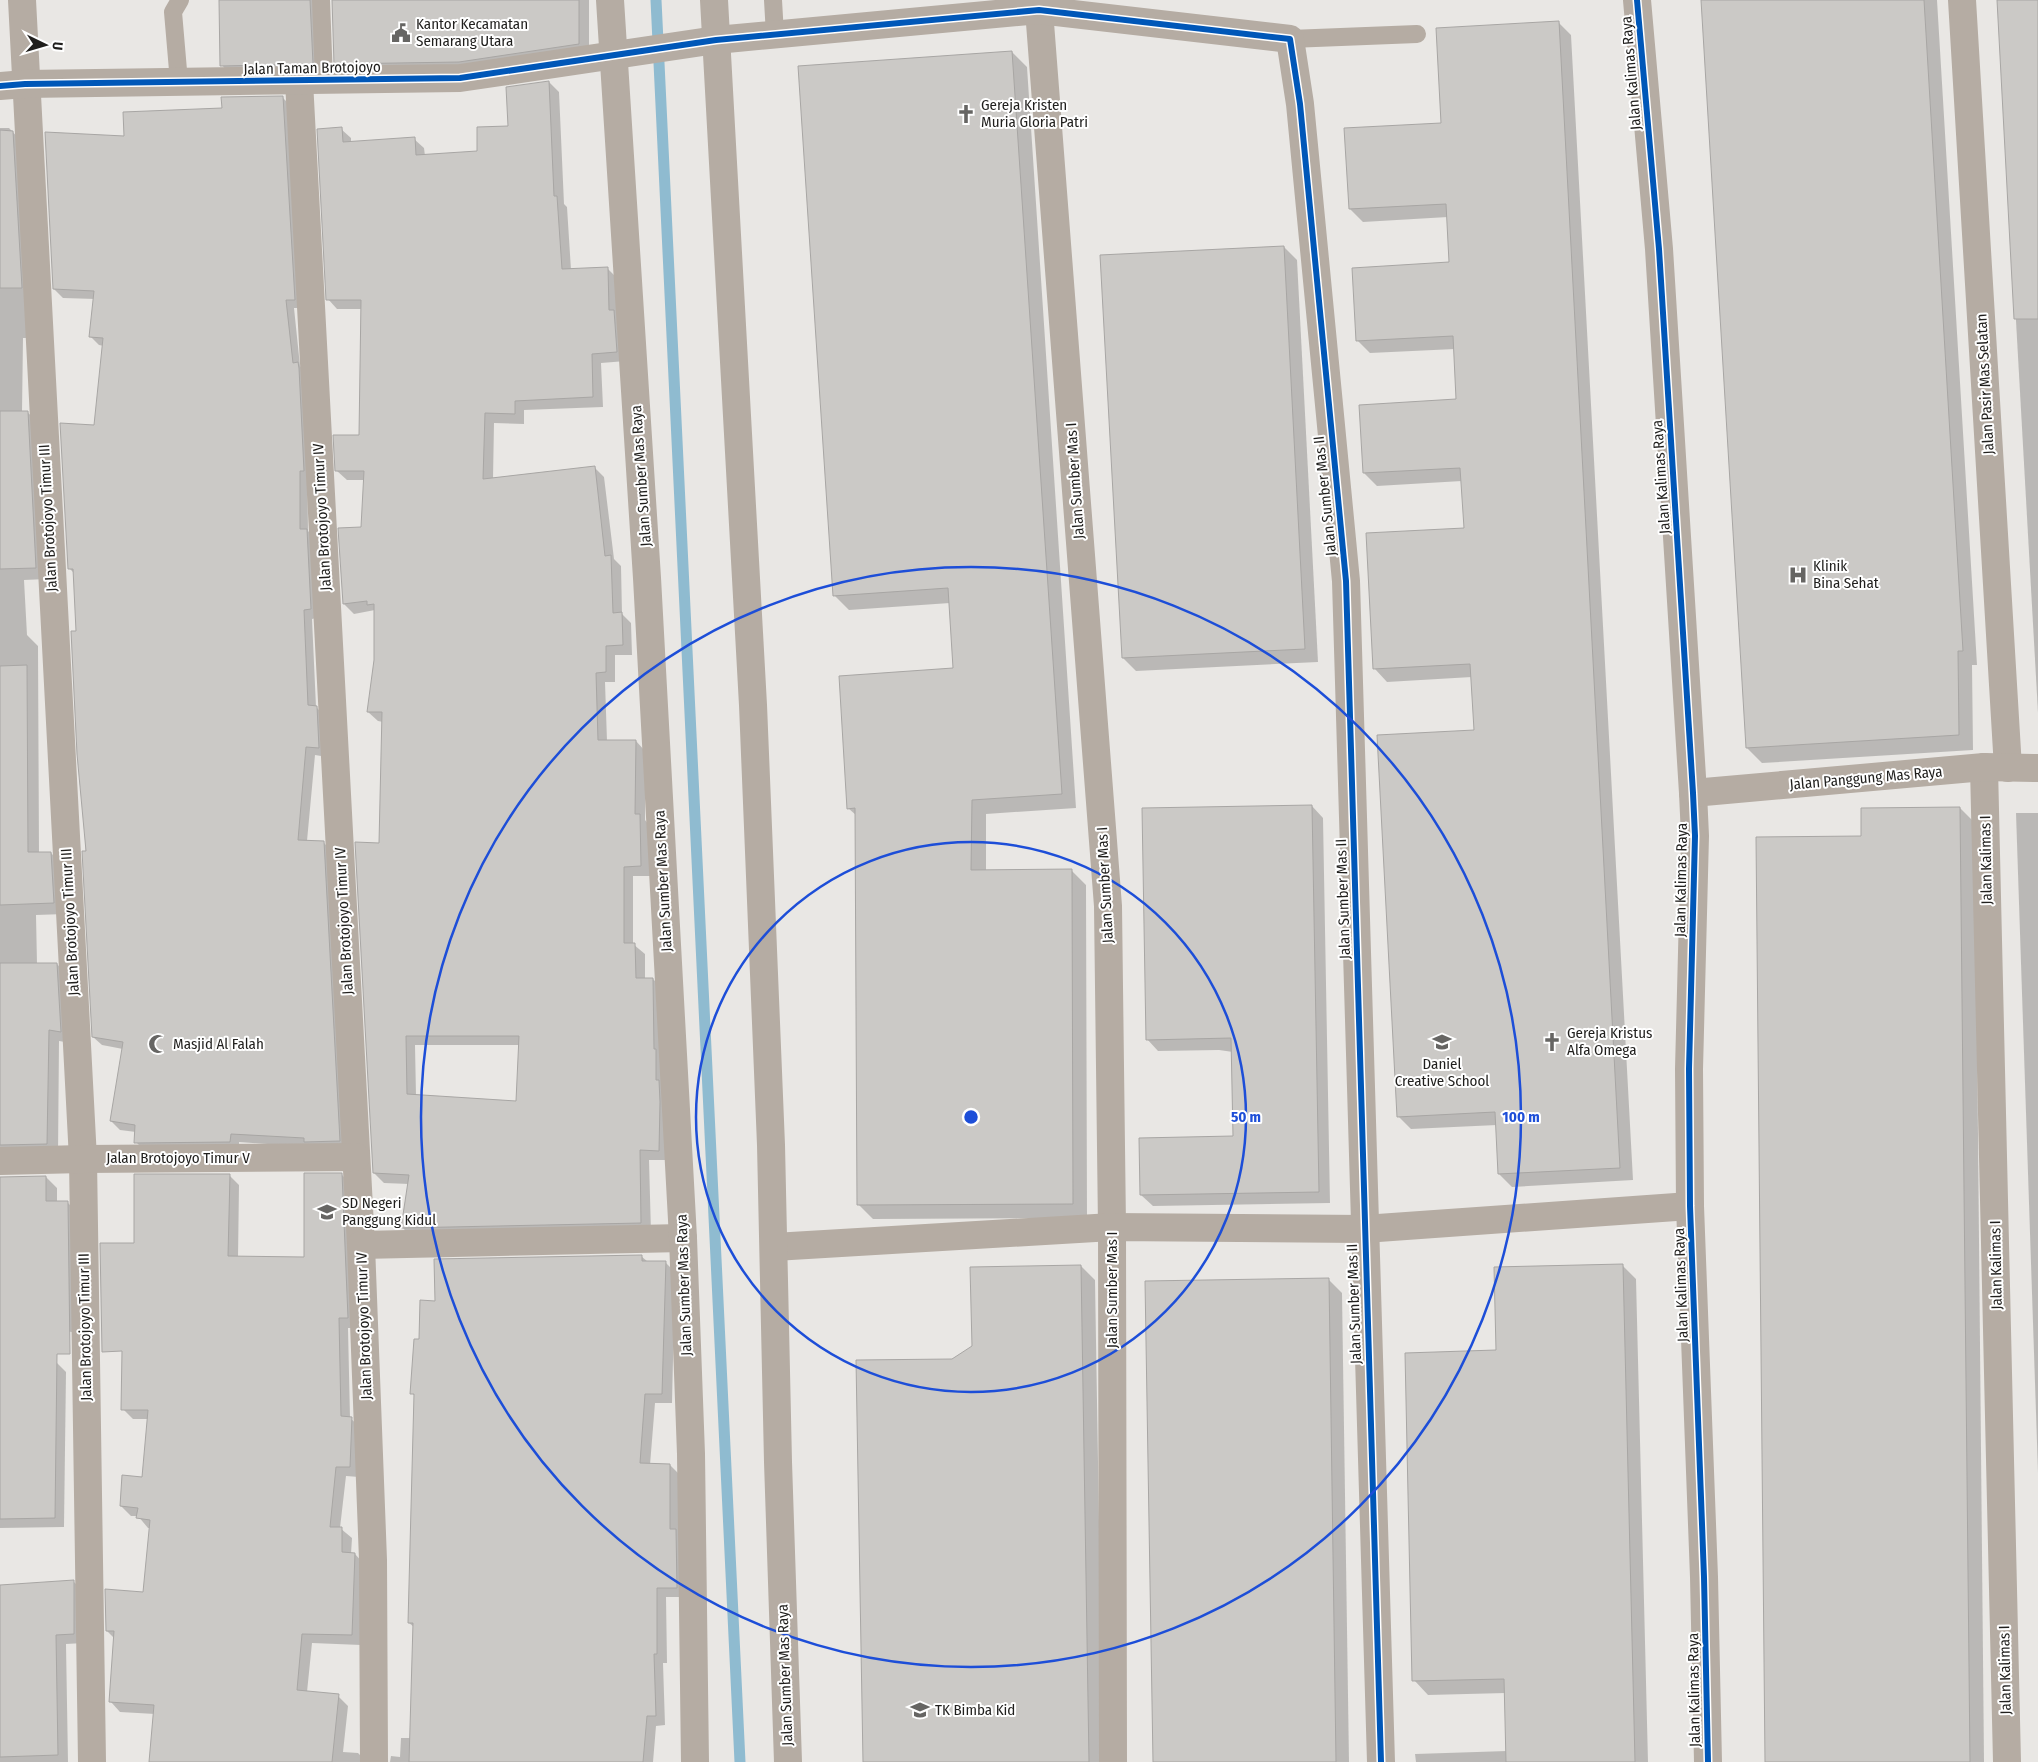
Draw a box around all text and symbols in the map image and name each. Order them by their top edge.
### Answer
place label: Kantor Kecamatan Semarang Utara [416,15,528,50]
street label: Jalan Kalimas Raya [1617,15,1645,131]
north arrow [20,20,70,70]
public building icon: Kantor Kecamatan Semarang Utara [390,22,412,44]
text: U [49,41,66,51]
street label: Jalan Taman Brotojoyo [243,58,381,78]
place label: Gereja Kristen Muria Gloria Patri [981,96,1088,131]
church icon: Gereja Kristen Muria Gloria Patri [955,103,977,125]
street label: Jalan Pasir Mas Selatan [1972,313,1998,455]
street label: Jalan Sumber Mas Raya [627,405,655,547]
street label: Jalan Kalimas Raya [1648,419,1674,535]
street label: Jalan Sumber Mas I [1062,422,1088,540]
street label: Jalan Sumber Mas II [1310,435,1340,557]
street label: Jalan Brotojoyo Timur IV [309,443,335,591]
street label: Jalan Brotojoyo Timur III [35,444,61,592]
place label: Klinik Bina Sehat [1813,557,1879,592]
hospital icon: Klinik Bina Sehat [1787,564,1809,586]
street label: Jalan Panggung Mas Raya [1789,762,1943,794]
street label: Jalan Sumber Mas Raya [650,810,676,952]
street label: Jalan Kalimas I [1976,815,1996,905]
street label: Jalan Kalimas Raya [1671,823,1691,937]
street label: Jalan Sumber Mas I [1093,826,1117,944]
street label: Jalan Sumber Mas II [1332,838,1354,960]
street label: Jalan Brotojoyo Timur IV [331,847,357,995]
street label: Jalan Brotojoyo Timur III [57,848,83,996]
place label: Gereja Kristus Alfa Omega [1567,1024,1652,1059]
school or university icon: Daniel Creative School [1431,1031,1453,1053]
church icon: Gereja Kristus Alfa Omega [1541,1031,1563,1053]
mosque icon: Masjid Al Falah [147,1033,169,1055]
place label: Masjid Al Falah [173,1035,264,1053]
place label: Daniel Creative School [1395,1055,1489,1090]
centre of rings [962,1108,980,1126]
text: 50 m [1231,1108,1261,1126]
text: 100 m [1502,1108,1540,1126]
street label: Jalan Brotojoyo Timur V [106,1149,250,1167]
place label: SD Negeri Panggung Kidul [342,1194,436,1229]
school or university icon: SD Negeri Panggung Kidul [316,1201,338,1223]
street label: Jalan Sumber Mas Raya [673,1214,695,1356]
street label: Jalan Kalimas I [1986,1220,2006,1310]
street label: Jalan Kalimas Raya [1670,1228,1692,1342]
street label: Jalan Sumber Mas I [1103,1232,1121,1348]
street label: Jalan Sumber Mas II [1343,1243,1365,1365]
street label: Jalan Brotojoyo Timur IV [352,1252,376,1400]
street label: Jalan Brotojoyo Timur III [75,1253,95,1401]
street label: Jalan Sumber Mas Raya [774,1604,796,1746]
street label: Jalan Kalimas I [1995,1625,2015,1715]
street label: Jalan Kalimas Raya [1684,1633,1704,1747]
school or university icon: TK Bimba Kid [909,1699,931,1721]
place label: TK Bimba Kid [935,1701,1015,1719]

